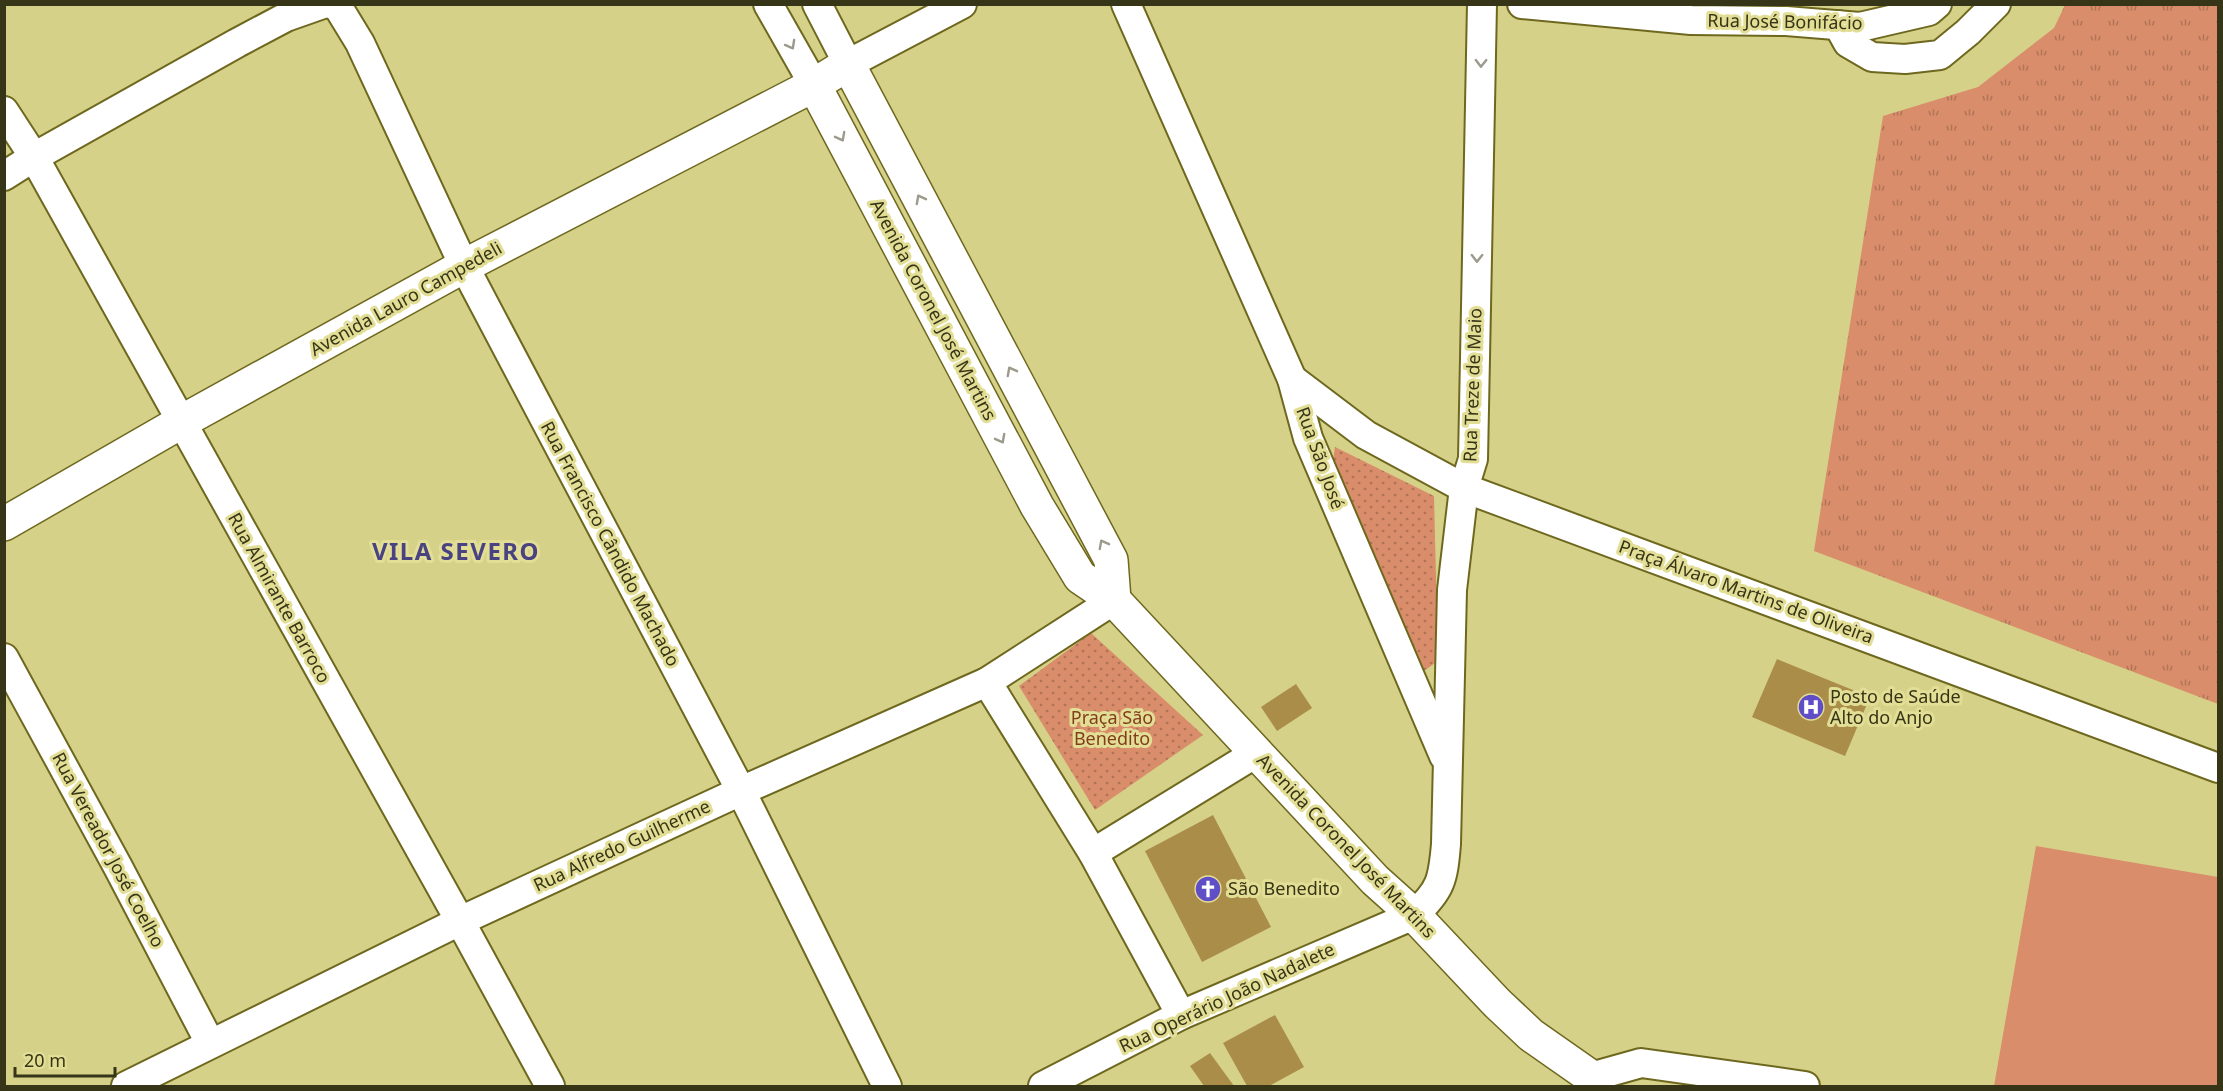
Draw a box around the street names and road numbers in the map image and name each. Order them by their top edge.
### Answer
street label: Rua José Bonifácio [1707,8,1863,34]
street label: Avenida Coronel José Martins [865,195,1003,424]
street label: Avenida Lauro Campedeli [305,235,506,361]
street label: Rua Treze de Maio [1457,307,1487,463]
street label: Rua São José [1291,403,1351,512]
street label: Rua Francisco Cândido Machado [536,417,686,670]
street label: Rua Almirante Barroco [223,508,337,687]
street label: Praça Álvaro Martins de Oliveira [1616,534,1877,648]
street label: Rua Vereador José Coelho [47,748,171,951]
street label: Avenida Coronel José Martins [1252,748,1441,943]
street label: Rua Alfredo Guilherme [529,794,714,897]
street label: Rua Operário João Nadalete [1115,937,1338,1058]

